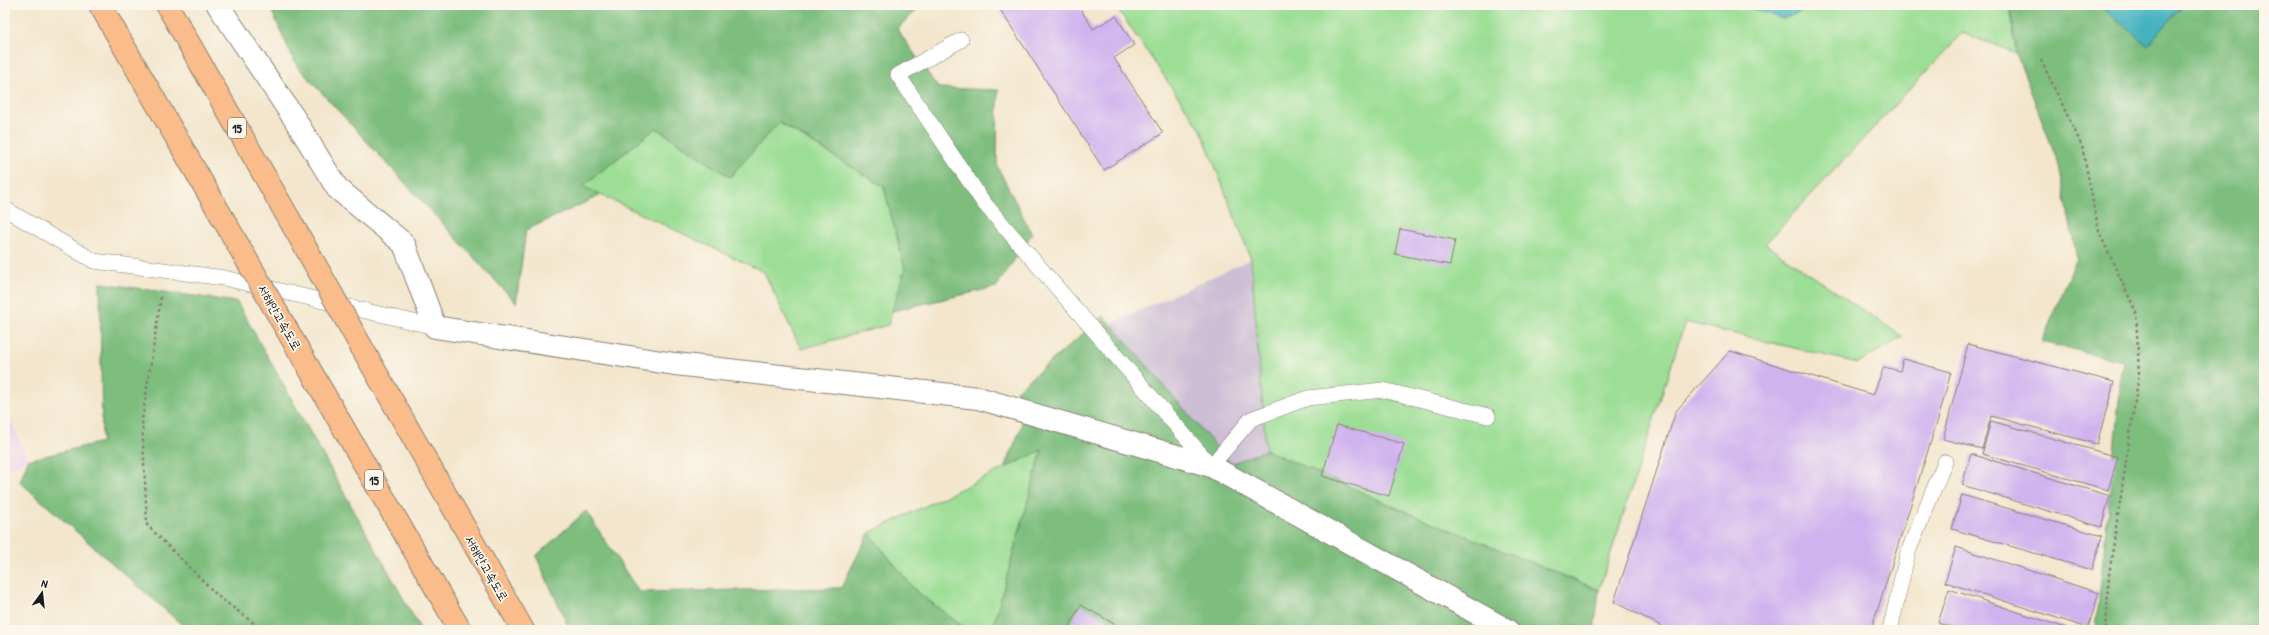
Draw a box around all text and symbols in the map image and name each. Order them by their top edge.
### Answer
road number: 15 [228,118,246,138]
street label: 서해안고속도로 [254,281,306,353]
road number: 15 [365,470,383,490]
street label: 서해안고속도로 [461,532,513,604]
north arrow [22,573,62,613]
text: N [40,576,49,591]

